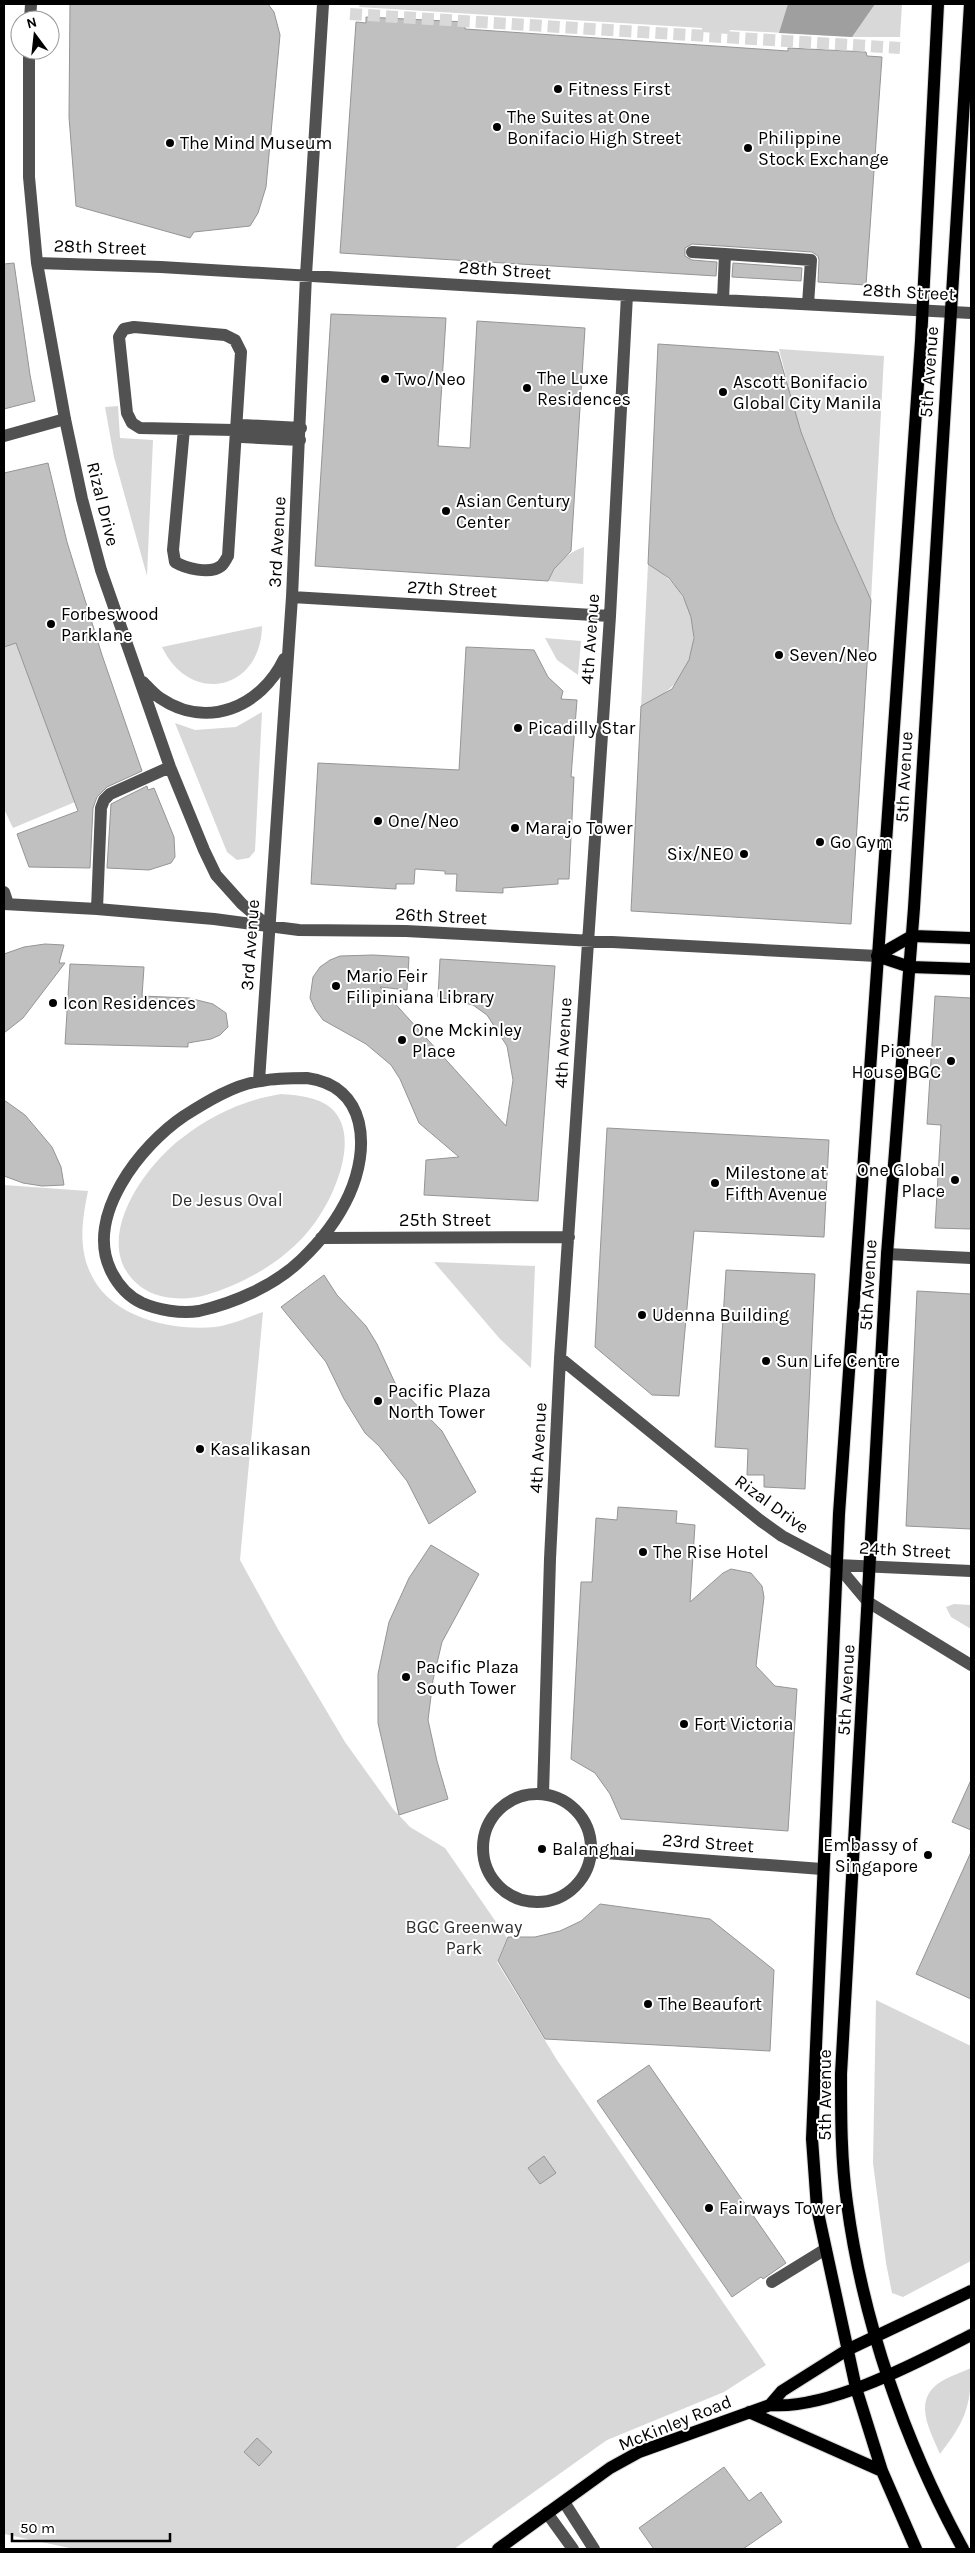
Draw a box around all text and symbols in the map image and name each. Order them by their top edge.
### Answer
north arrow [10,10,60,60]
text: N [25,13,39,32]
place label: Fitness First [568,78,671,100]
marker: Fitness First [552,83,564,95]
place label: The Suites at One Bonifacio High Street [507,106,681,149]
marker: The Suites at One Bonifacio High Street [491,121,503,133]
place label: Philippine Stock Exchange [758,127,889,170]
place label: The Mind Museum [180,132,332,154]
marker: The Mind Museum [164,137,176,149]
marker: Philippine Stock Exchange [742,142,754,154]
street label: 28th Street [53,234,147,260]
street label: 28th Street [458,256,552,284]
street label: 28th Street [862,279,956,305]
street label: 5th Avenue [915,326,943,418]
place label: The Luxe Residences [537,367,631,410]
place label: Two/Neo [395,368,466,390]
place label: Ascott Bonifacio Global City Manila [733,371,882,414]
marker: Two/Neo [379,373,391,385]
marker: The Luxe Residences [521,382,533,394]
marker: Ascott Bonifacio Global City Manila [717,386,729,398]
street label: Rizal Drive [82,460,124,548]
place label: Asian Century Center [456,490,571,533]
street label: 3rd Avenue [264,496,290,588]
marker: Asian Century Center [440,505,452,517]
street label: 27th Street [406,576,498,602]
street label: 4th Avenue [576,593,604,685]
place label: Forbeswood Parklane [61,603,159,646]
marker: Forbeswood Parklane [45,618,57,630]
place label: Seven/Neo [789,644,877,666]
marker: Seven/Neo [773,649,785,661]
place label: Picadilly Star [528,717,636,739]
marker: Picadilly Star [512,722,524,734]
street label: 5th Avenue [891,731,917,823]
place label: One/Neo [388,810,459,832]
marker: One/Neo [372,815,384,827]
place label: Marajo Tower [525,817,633,839]
marker: Marajo Tower [509,822,521,834]
place label: Go Gym [830,831,893,853]
marker: Go Gym [814,836,826,848]
place label: Six/NEO [667,843,734,865]
marker: Six/NEO [738,848,750,860]
street label: 3rd Avenue [236,899,264,991]
street label: 26th Street [394,903,488,929]
place label: Mario Feir Filipiniana Library [346,965,495,1008]
marker: Mario Feir Filipiniana Library [330,980,342,992]
place label: Icon Residences [63,992,196,1014]
marker: Icon Residences [47,997,59,1009]
street label: 4th Avenue [550,997,576,1089]
place label: One Mckinley Place [412,1019,522,1062]
marker: One Mckinley Place [396,1034,408,1046]
place label: Pioneer House BGC [851,1040,941,1083]
marker: Pioneer House BGC [945,1055,957,1067]
place label: One Global Place [857,1159,945,1202]
place label: Milestone at Fifth Avenue [725,1162,827,1205]
marker: One Global Place [949,1174,961,1186]
marker: Milestone at Fifth Avenue [709,1177,721,1189]
park label: De Jesus Oval [171,1189,283,1211]
street label: 25th Street [399,1209,491,1231]
street label: 5th Avenue [855,1239,881,1331]
place label: Udenna Building [652,1304,789,1326]
marker: Udenna Building [636,1309,648,1321]
place label: Sun Life Centre [776,1350,900,1372]
marker: Sun Life Centre [760,1355,772,1367]
place label: Pacific Plaza North Tower [388,1380,491,1423]
marker: Pacific Plaza North Tower [372,1395,384,1407]
street label: 4th Avenue [525,1402,551,1494]
place label: Kasalikasan [210,1438,311,1460]
marker: Kasalikasan [194,1443,206,1455]
street label: Rizal Drive [731,1470,813,1538]
street label: 24th Street [859,1537,952,1563]
place label: The Rise Hotel [653,1541,769,1563]
marker: The Rise Hotel [637,1546,649,1558]
street label: 5th Avenue [833,1644,859,1736]
place label: Pacific Plaza South Tower [416,1656,519,1699]
marker: Pacific Plaza South Tower [400,1671,412,1683]
place label: Fort Victoria [694,1713,793,1735]
marker: Fort Victoria [678,1718,690,1730]
street label: 23rd Street [661,1829,755,1857]
place label: Embassy of Singapore [823,1834,919,1877]
place label: Balanghai [552,1838,635,1860]
marker: Balanghai [536,1843,548,1855]
marker: Embassy of Singapore [922,1849,934,1861]
park label: BGC Greenway Park [406,1916,523,1959]
place label: The Beaufort [658,1993,762,2015]
marker: The Beaufort [642,1998,654,2010]
street label: 5th Avenue [814,2049,836,2141]
place label: Fairways Tower [719,2197,842,2219]
marker: Fairways Tower [703,2202,715,2214]
street label: McKinley Road [615,2390,735,2456]
scale bar [12,2510,170,2542]
text: 50 m [20,2519,55,2537]

